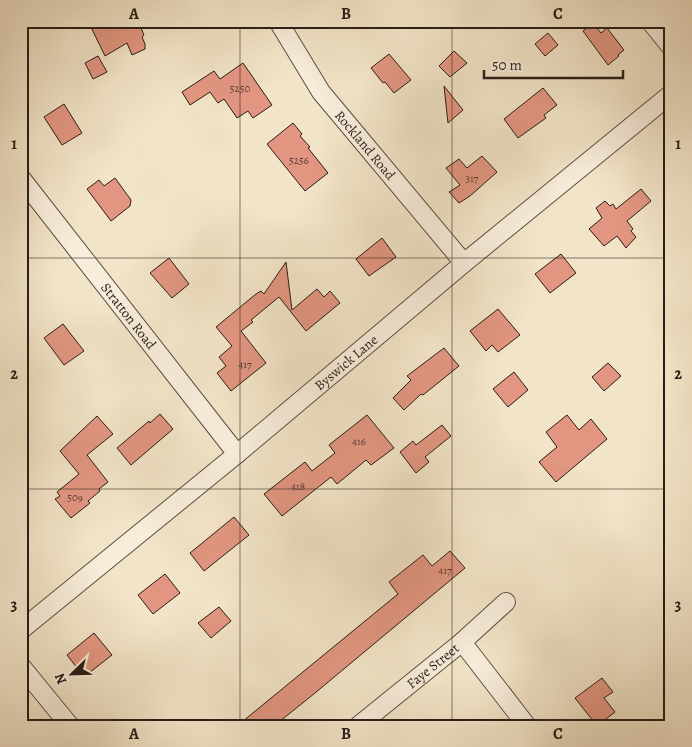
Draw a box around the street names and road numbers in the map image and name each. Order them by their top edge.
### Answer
street label: Rockland Road [330,106,400,184]
street label: Stratton Road [96,279,161,354]
street label: Byswick Lane [311,331,382,395]
street label: Faye Street [403,639,464,693]

